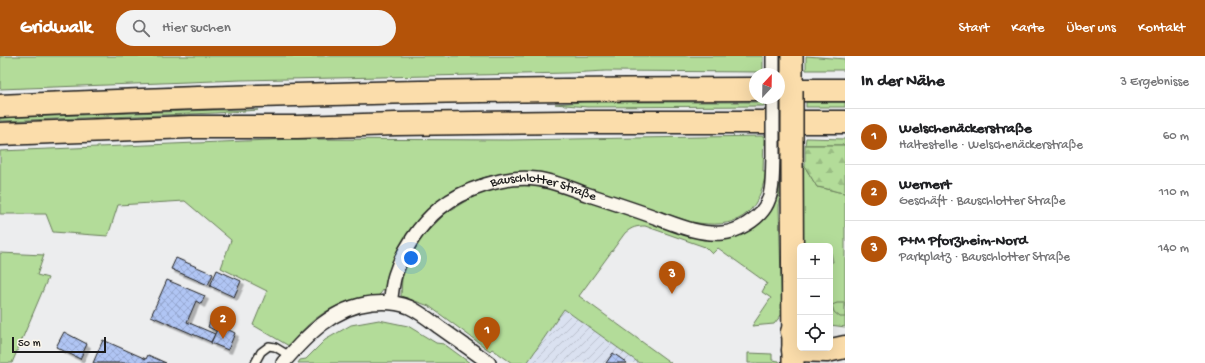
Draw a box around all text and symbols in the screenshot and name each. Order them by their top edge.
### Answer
search box [116,10,396,46]
text: Gridwalk [20,17,92,40]
icon: search [130,17,152,39]
text: Hier suchen [162,19,231,37]
text: Start [959,20,989,37]
text: Karte [1011,20,1045,37]
text: Über uns [1067,20,1116,37]
text: Kontakt [1138,20,1185,37]
north arrow [749,68,785,104]
text: In der Nähe [861,72,944,92]
text: 3 Ergebnisse [1120,75,1189,90]
text: Welschenäckerstraße [899,120,1032,138]
text: 1 [871,129,877,144]
text: 60 m [1163,129,1189,144]
text: Haltestelle · Welschenäckerstraße [899,138,1083,153]
street label: Bauschlotter Straße [488,171,598,204]
text: Wernert [899,176,951,194]
text: 2 [871,185,877,200]
text: 110 m [1159,185,1189,200]
text: Geschäft · Bauschlotter Straße [899,194,1065,209]
text: P+M Pforzheim-Nord [899,232,1027,250]
text: 3 [871,241,877,256]
text: 140 m [1158,241,1189,256]
map controls [797,243,833,351]
button: + [797,243,833,279]
your location [401,248,421,268]
text: Parkplatz · Bauschlotter Straße [899,250,1070,265]
pin: 3 [659,261,685,294]
button: − [797,279,833,315]
pin: 2 [210,306,236,339]
button: locate [797,315,833,351]
pin: 1 [474,317,500,350]
scale bar [12,335,106,354]
text: 50 m [18,338,40,350]

